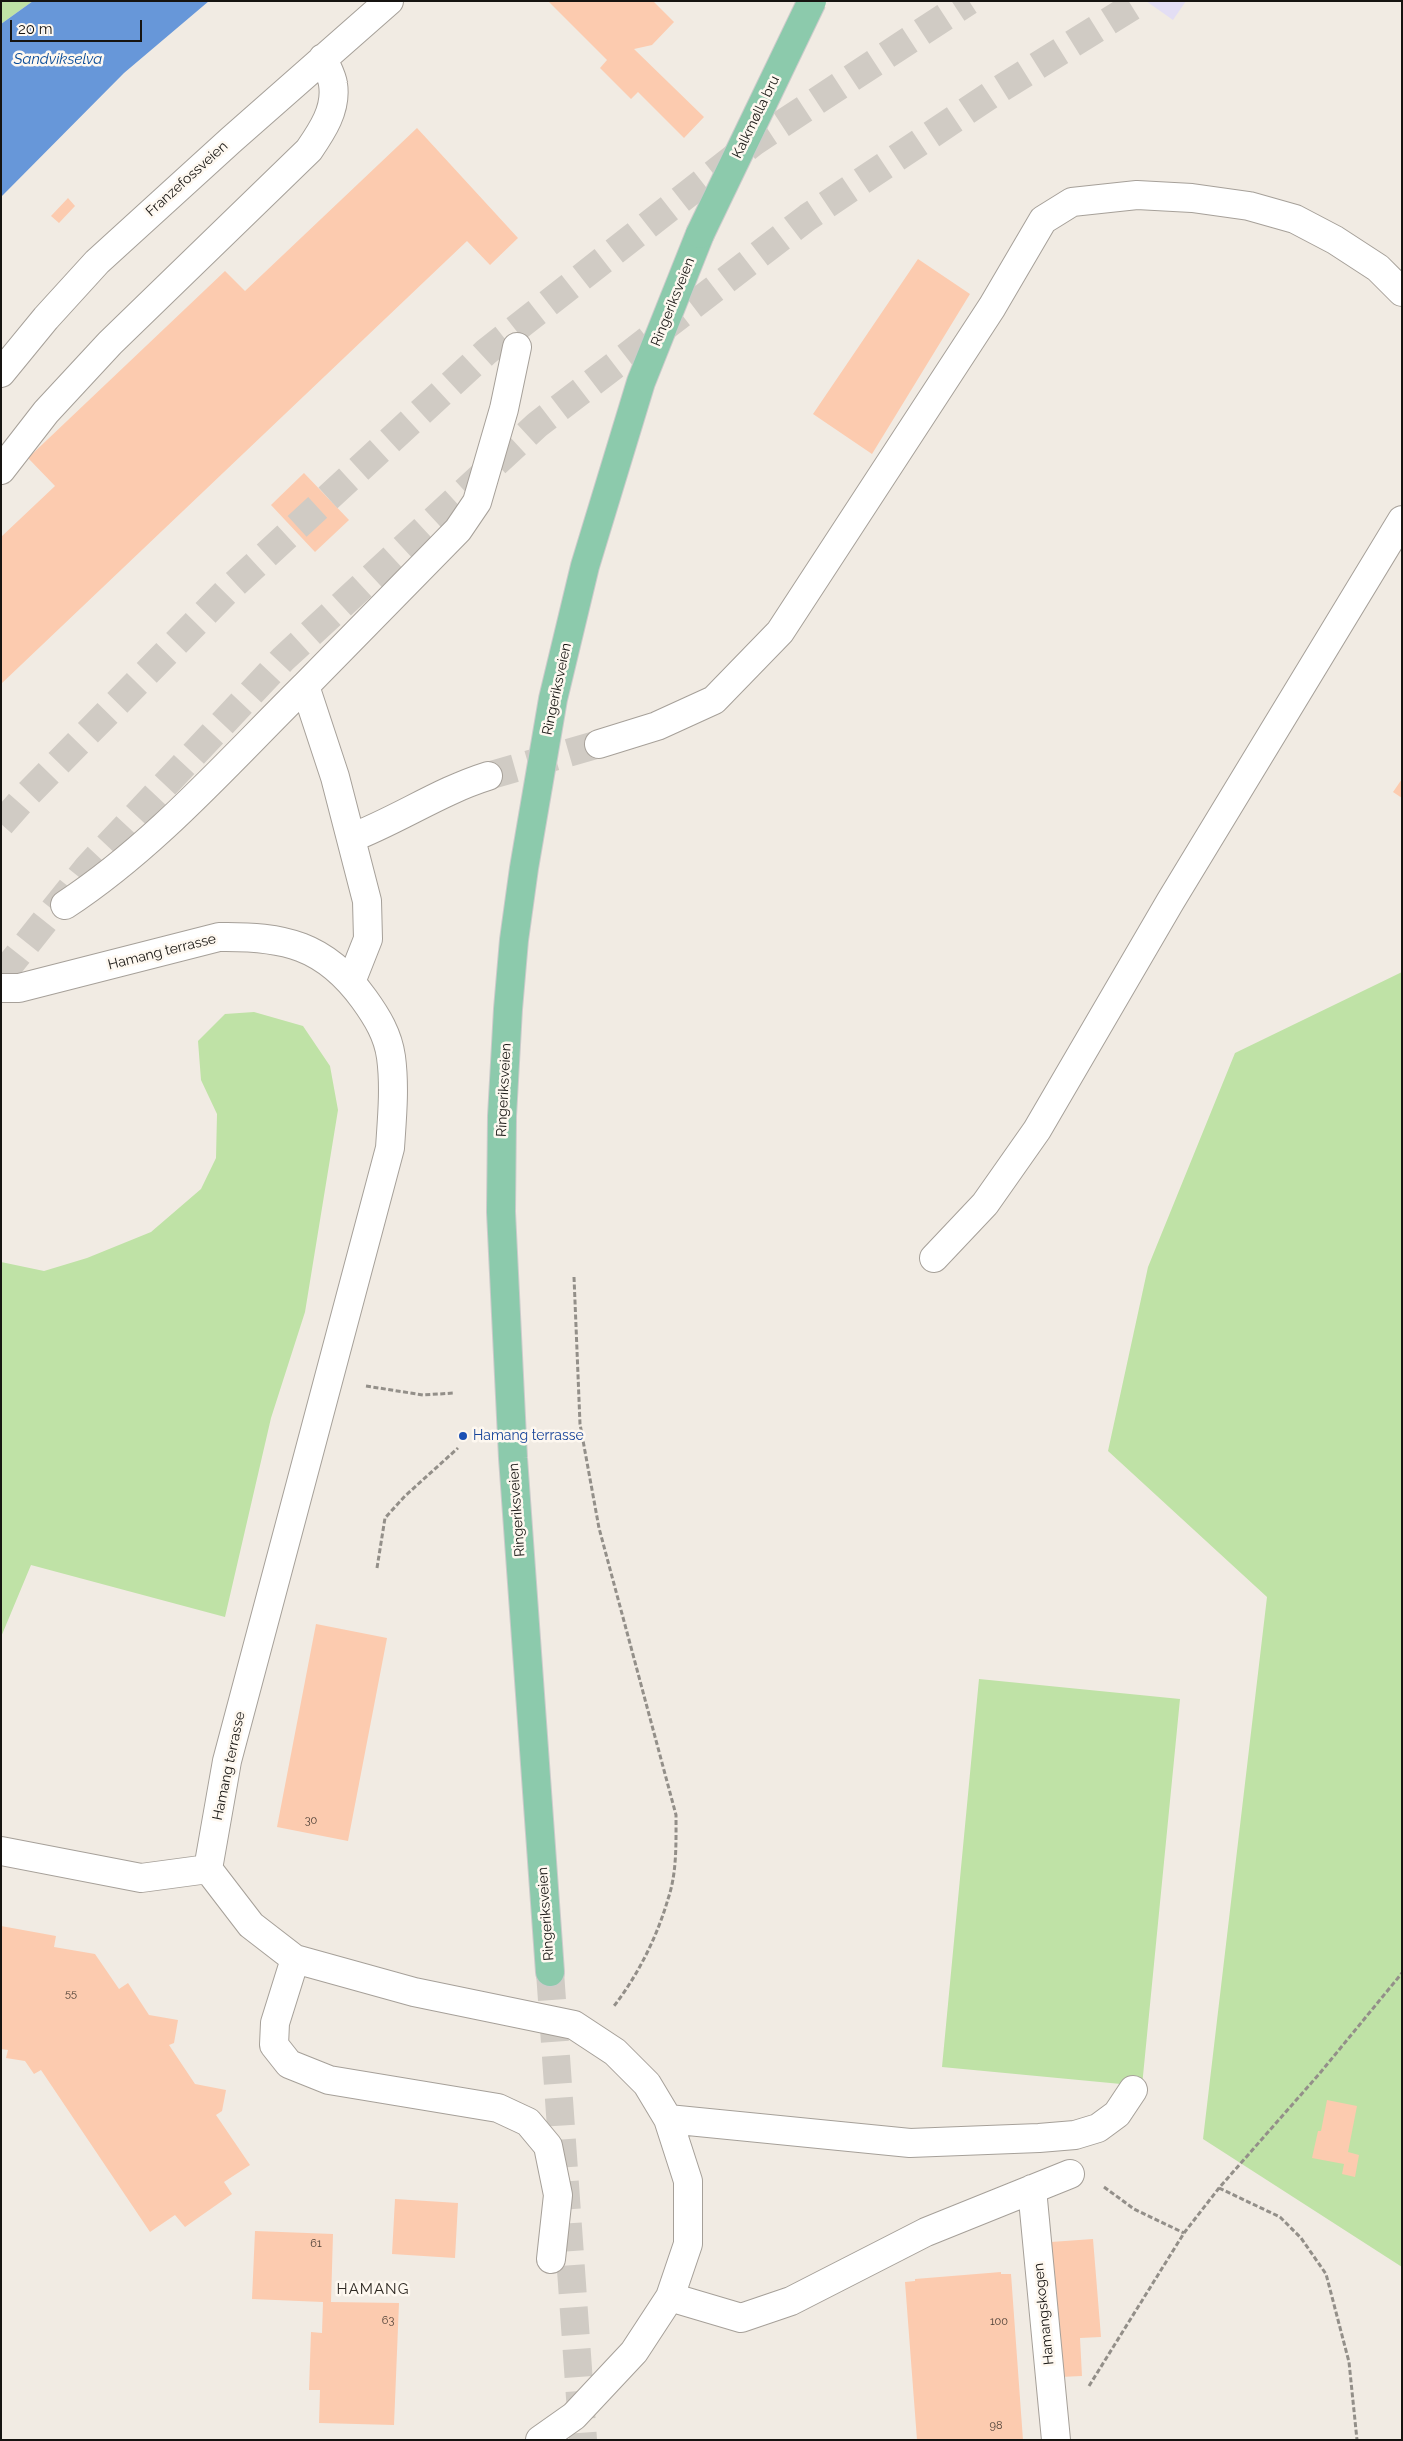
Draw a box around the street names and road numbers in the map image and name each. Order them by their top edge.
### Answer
street label: Kalkmølla bru [729,73,783,161]
street label: Franzefossveien [143,138,231,220]
street label: Ringeriksveien [648,255,698,349]
street label: Ringeriksveien [539,641,575,737]
street label: Hamang terrasse [106,930,218,974]
street label: Ringeriksveien [493,1043,515,1137]
street label: Ringeriksveien [505,1463,529,1557]
street label: Hamang terrasse [209,1710,249,1822]
street label: Ringeriksveien [534,1867,558,1961]
street label: Hamangskogen [1030,2262,1058,2366]

